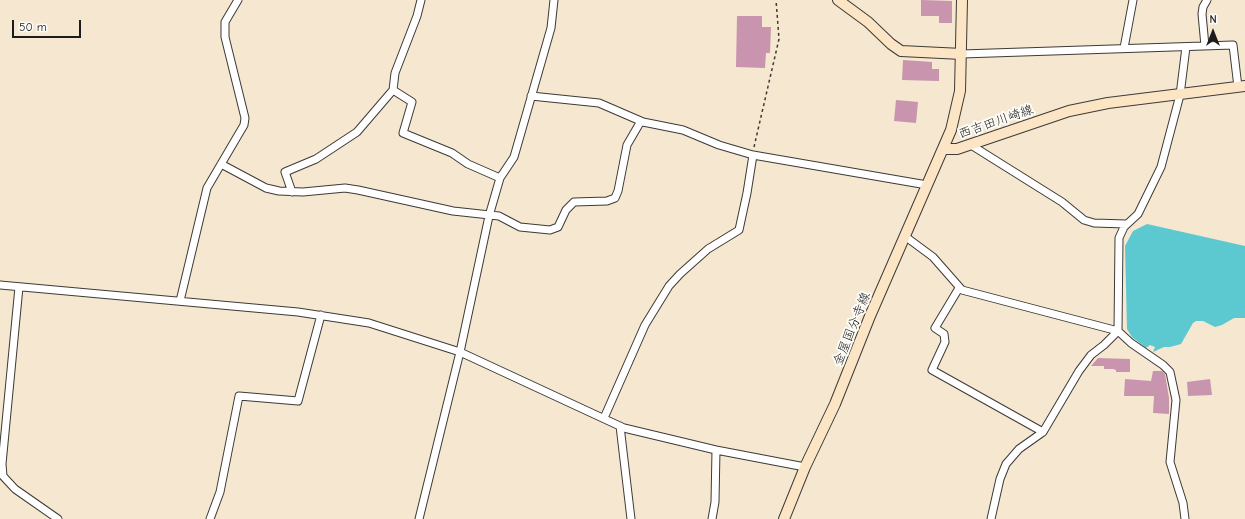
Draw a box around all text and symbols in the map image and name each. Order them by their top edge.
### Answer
scale bar [14,12,83,38]
north arrow [1193,12,1233,52]
text: N [1209,13,1217,26]
text: 50 m [19,20,47,34]
street label: 西吉田川崎線 [957,102,1035,142]
street label: 金屋国分寺線 [830,290,874,368]

